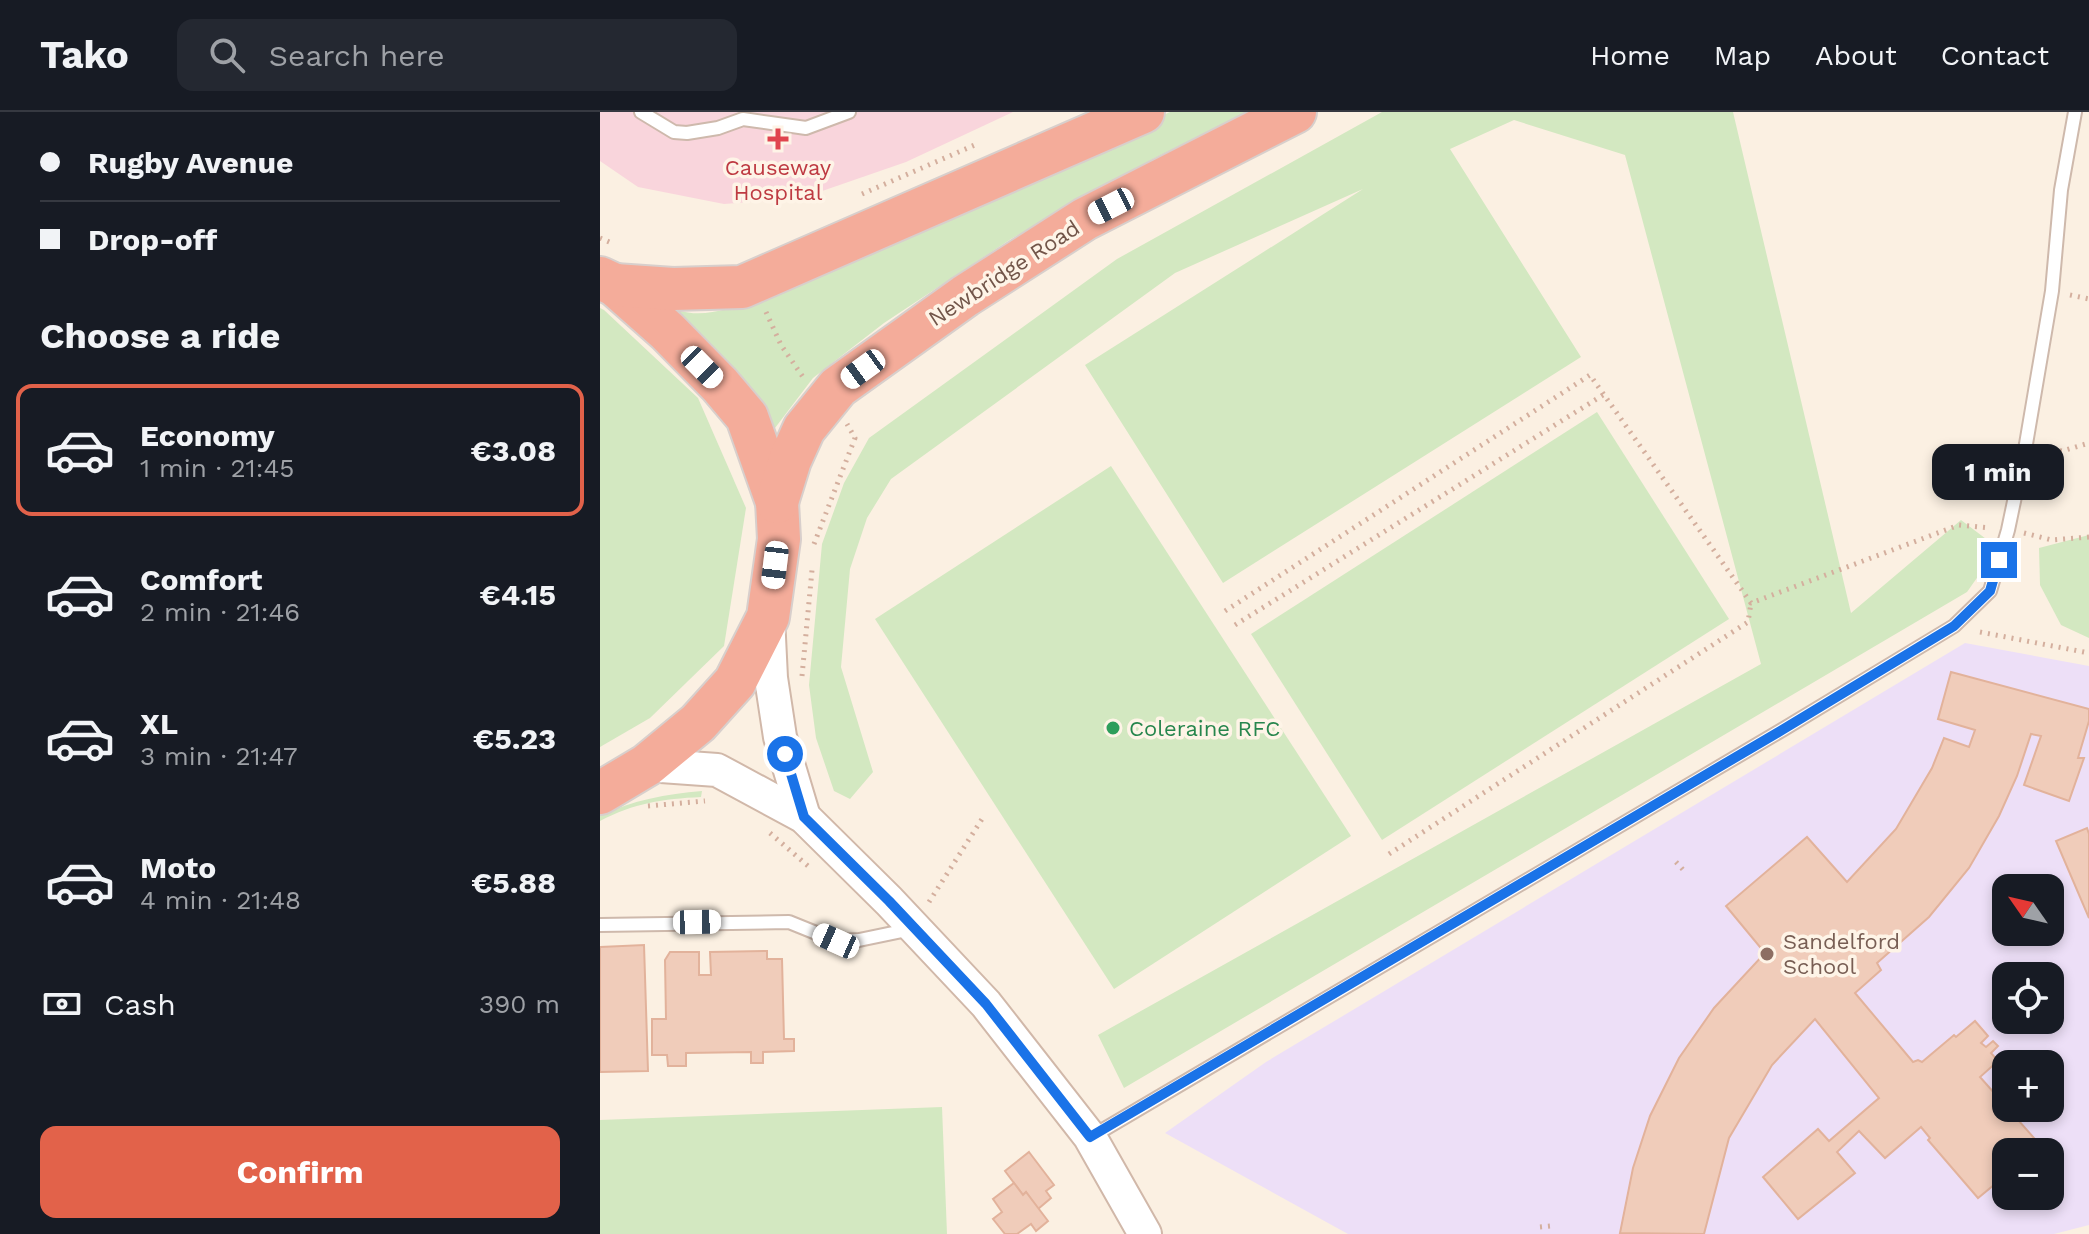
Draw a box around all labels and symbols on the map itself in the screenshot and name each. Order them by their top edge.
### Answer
marker: Causeway Hospital [767,128,789,150]
place label: Causeway Hospital [725,155,832,205]
car [1084,184,1138,228]
street label: Newbridge Road [924,215,1084,331]
car [677,342,727,392]
car [837,345,889,393]
callout: 1 min [1933,444,2065,500]
car [760,540,790,590]
route end [1981,542,2017,578]
place label: Coleraine RFC [1129,716,1280,741]
marker: Coleraine RFC [1104,719,1122,737]
route start [767,736,803,772]
north arrow [1992,874,2064,946]
car [673,910,721,934]
car [809,920,863,962]
place label: Sandelford School [1783,929,1900,979]
marker: Sandelford School [1758,945,1776,963]

